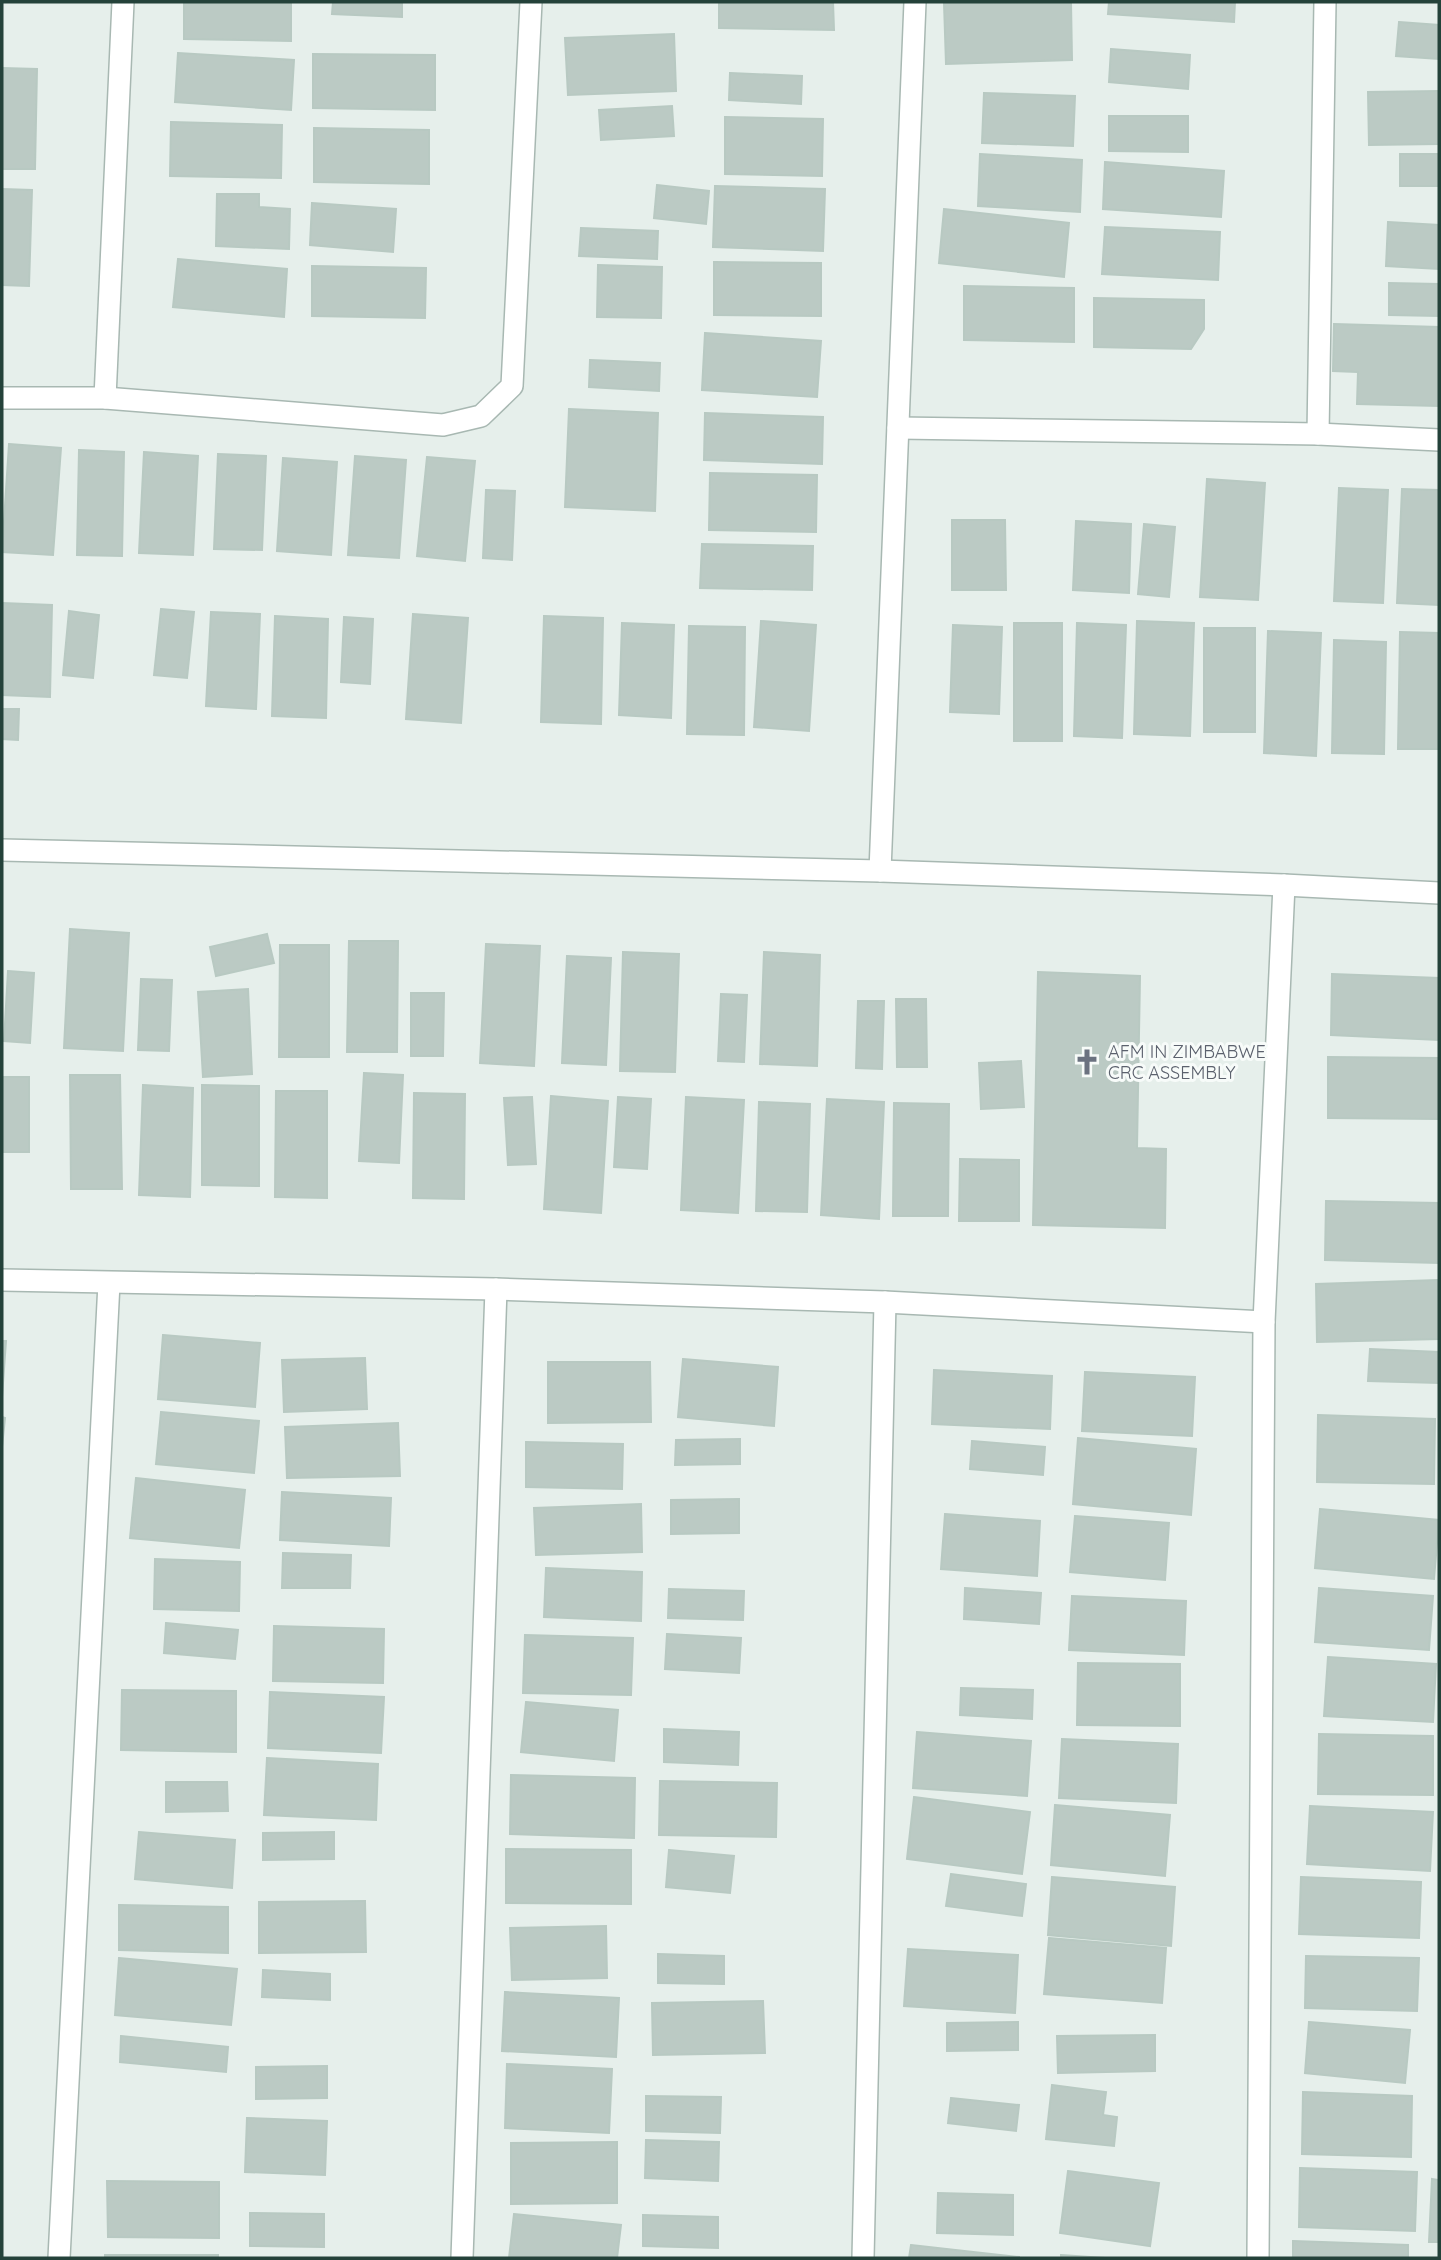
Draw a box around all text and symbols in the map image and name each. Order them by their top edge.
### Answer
place label: AFM IN ZIMBABWE CRC ASSEMBLY [1108,1040,1266,1084]
church icon: AFM IN ZIMBABWE CRC ASSEMBLY [1072,1047,1102,1077]

